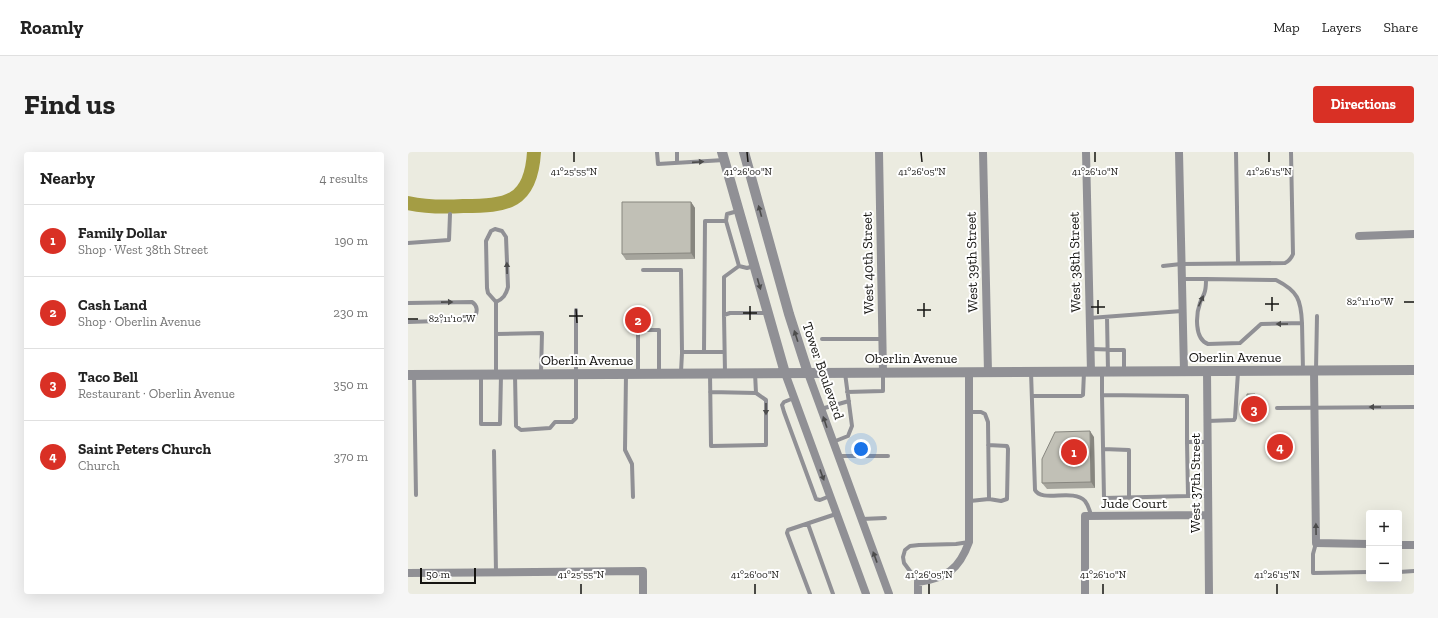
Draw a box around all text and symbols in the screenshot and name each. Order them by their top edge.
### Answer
text: Roamly [20,16,83,39]
text: Map [1273,19,1300,36]
text: Layers [1322,19,1361,36]
text: Share [1383,19,1418,36]
button: Directions [1313,86,1414,123]
text: Find us [24,88,115,121]
one-way arrow [692,158,704,165]
text: 41°25'55"N [551,166,598,178]
text: 41°26'00"N [724,166,773,178]
text: 41°26'05"N [898,166,946,178]
text: 41°26'10"N [1072,166,1119,178]
text: 41°26'15"N [1246,166,1292,178]
text: Nearby [40,168,95,188]
text: 4 results [320,171,368,186]
one-way arrow [757,205,763,217]
street label: West 40th Street [859,211,877,314]
street label: West 39th Street [963,211,981,313]
street label: West 38th Street [1066,211,1084,313]
text: Family Dollar [78,224,167,242]
text: 1 [50,233,56,248]
text: 190 m [334,233,368,248]
text: Shop · West 38th Street [78,242,208,257]
one-way arrow [504,261,510,274]
one-way arrow [756,278,762,290]
one-way arrow [1198,295,1205,307]
text: Cash Land [78,296,147,314]
text: 82°11'10"W [1347,296,1394,308]
one-way arrow [441,299,454,305]
text: 2 [50,305,56,320]
text: 230 m [333,305,368,320]
pin: 2 [625,305,651,335]
text: 82°11'10"W [429,313,476,325]
text: Shop · Oberlin Avenue [78,314,201,329]
street label: Tower Boulevard [798,320,848,422]
one-way arrow [1276,320,1288,327]
one-way arrow [793,329,799,341]
street label: Oberlin Avenue [1189,349,1282,366]
street label: Oberlin Avenue [865,350,958,367]
street label: Oberlin Avenue [541,352,634,369]
text: Taco Bell [78,368,138,386]
text: 3 [50,377,56,392]
text: 350 m [333,377,368,392]
text: Restaurant · Oberlin Avenue [78,386,235,401]
pin: 3 [1241,394,1267,424]
one-way arrow [763,403,769,416]
one-way arrow [1368,404,1381,410]
one-way arrow [822,416,828,428]
street label: West 37th Street [1187,432,1204,533]
pin: 4 [1267,432,1293,462]
pin: 1 [1061,437,1087,467]
your location [851,439,871,459]
text: Saint Peters Church [78,440,211,458]
text: 4 [49,449,57,464]
text: 370 m [334,449,368,464]
text: Church [78,458,120,473]
one-way arrow [820,470,826,482]
street label: Jude Court [1101,495,1168,512]
map controls [1366,510,1402,582]
button: + [1366,510,1402,546]
one-way arrow [1313,522,1319,535]
button: − [1366,546,1402,582]
one-way arrow [872,551,878,563]
scale bar [420,566,476,585]
text: 50 m [426,568,450,581]
text: 41°25'55"N [558,569,605,581]
text: 41°26'00"N [731,569,780,581]
text: 41°26'05"N [905,569,953,581]
text: 41°26'10"N [1080,569,1127,581]
text: 41°26'15"N [1254,569,1300,581]

